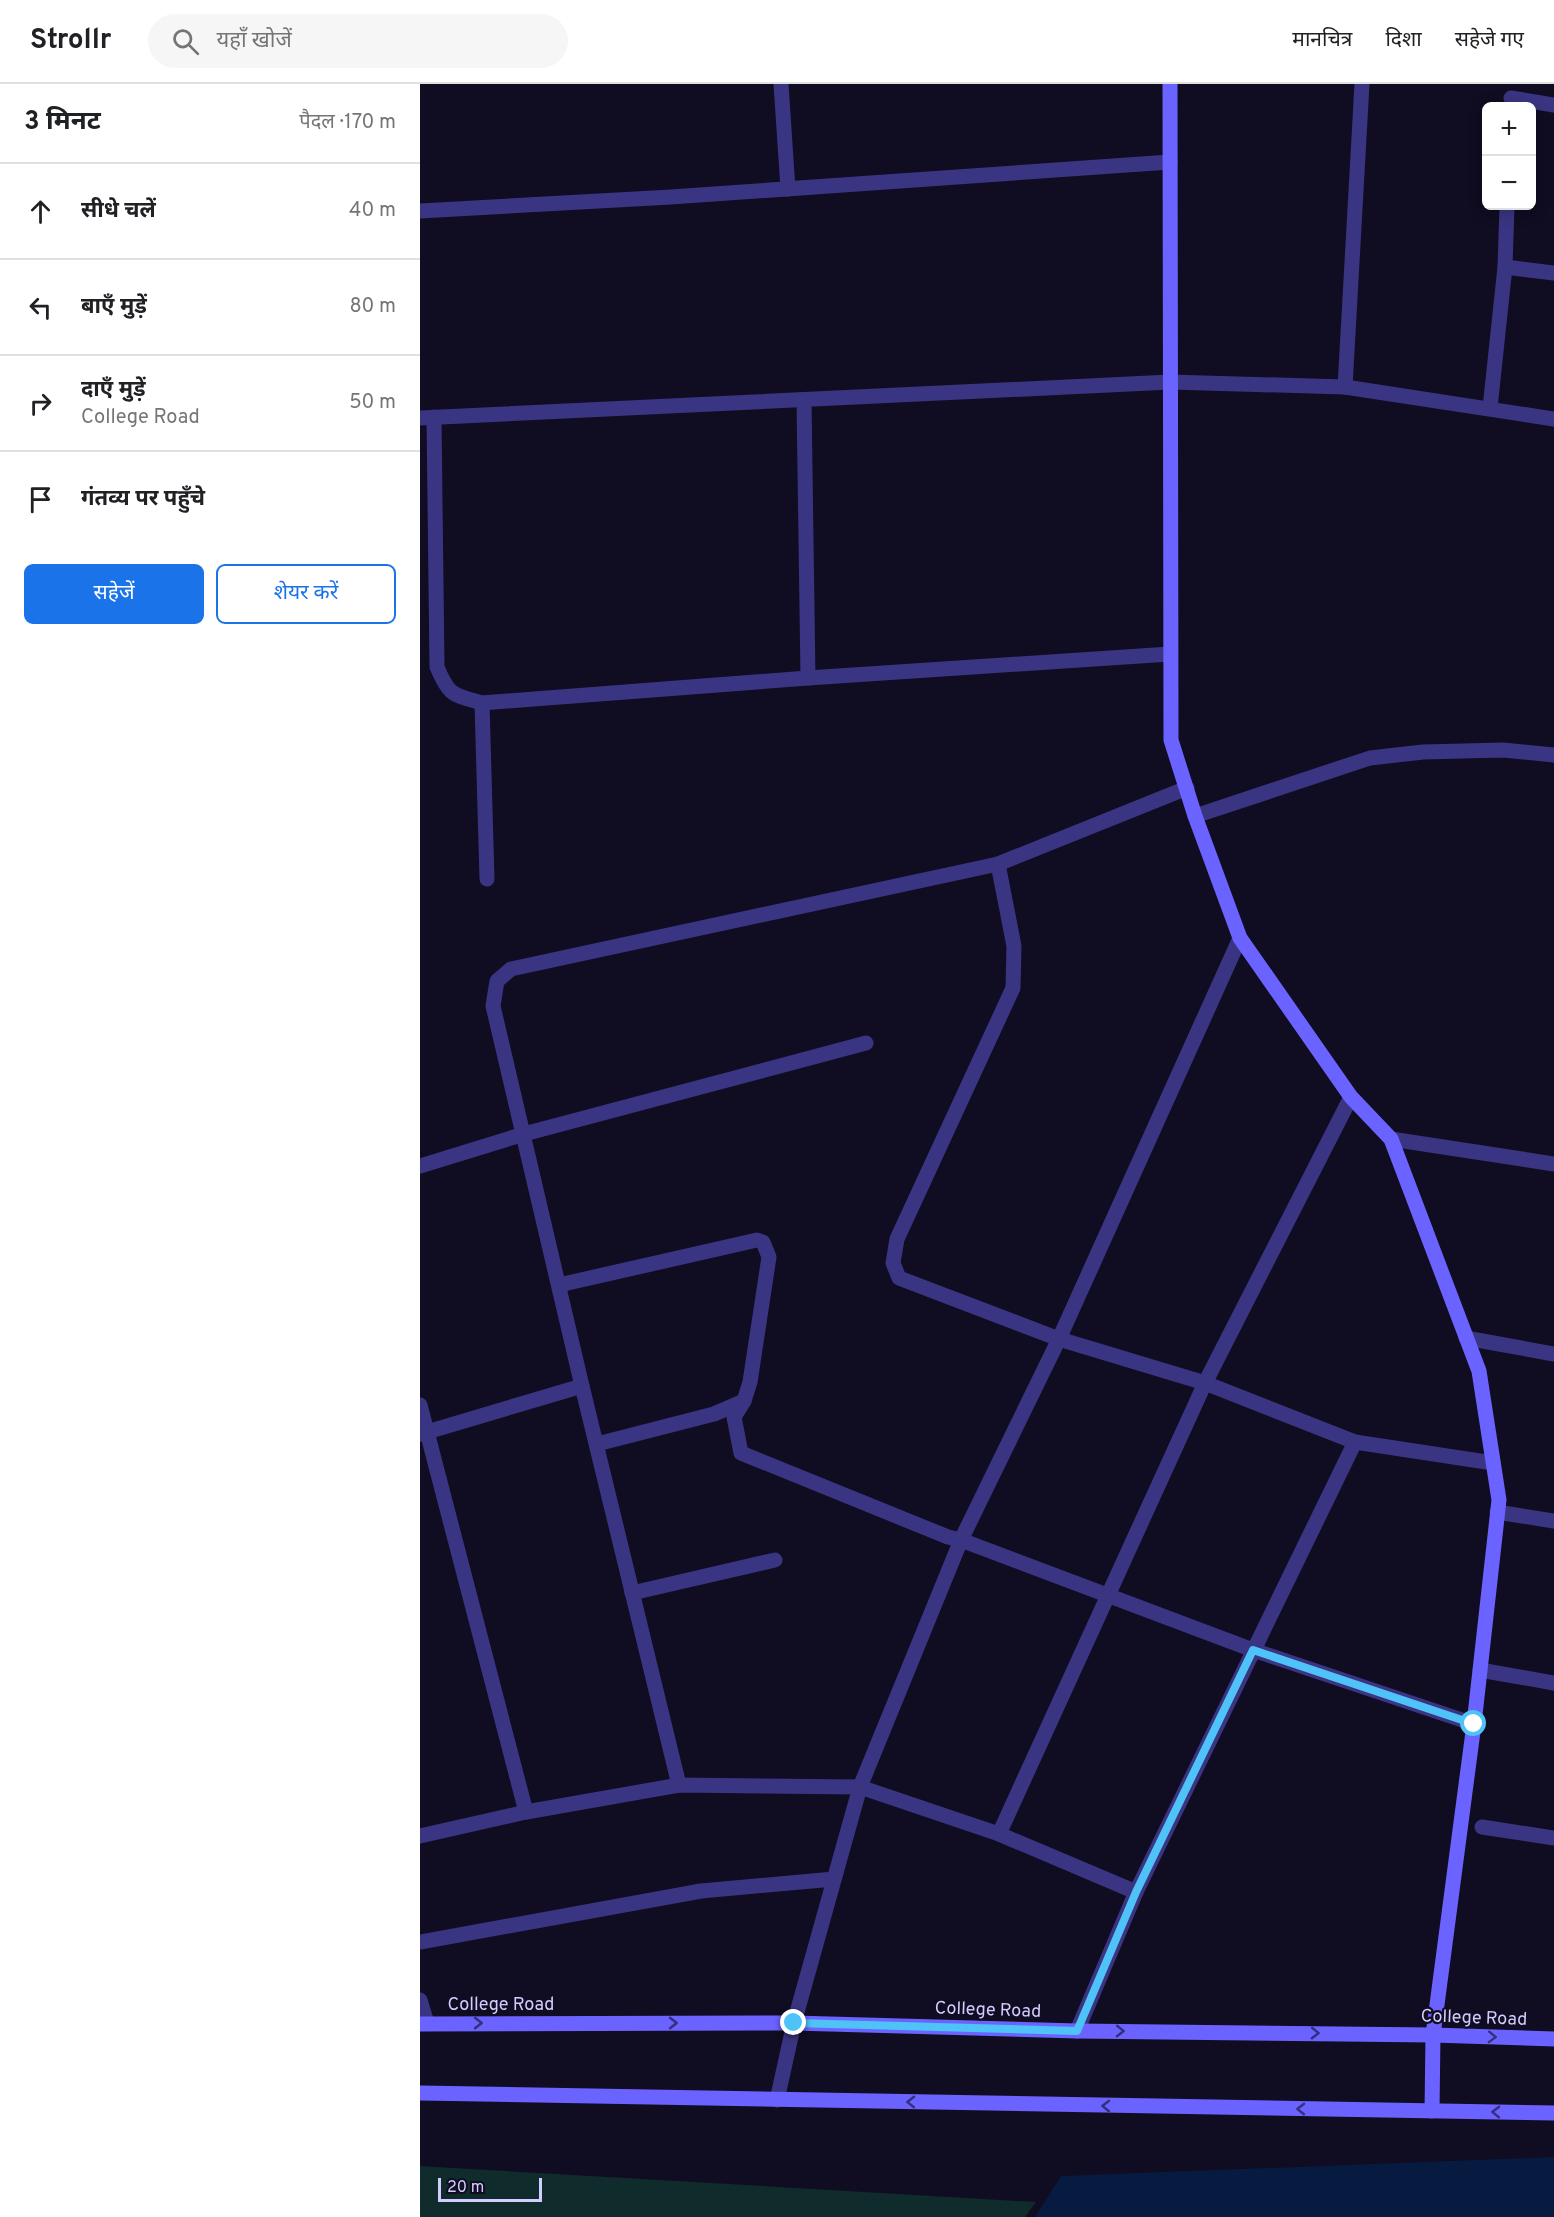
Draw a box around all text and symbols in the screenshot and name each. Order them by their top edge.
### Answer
search box [148,14,568,68]
text: Strollr [30,23,112,59]
icon: search [169,25,202,58]
text: मानचित्र [1292,27,1352,54]
text: दिशा [1385,27,1422,54]
text: सहेजे गए [1455,27,1524,54]
text: यहाँ खोजें [217,28,292,55]
map controls [1482,102,1536,210]
button: + [1482,102,1536,156]
text: 3 मिनट [24,106,101,139]
text: पैदल · 170 m [299,110,396,136]
button: − [1482,156,1536,210]
icon: ahead [24,195,57,228]
text: सीधे चलें [81,198,156,225]
text: 40 m [349,198,396,224]
icon: left [24,291,57,324]
text: बाएँ मुड़ें [81,294,147,321]
text: 80 m [350,294,396,320]
text: दाएँ मुड़ें [81,377,146,404]
icon: right [24,387,57,420]
text: 50 m [349,390,396,416]
text: College Road [81,405,200,431]
icon: arrive [24,483,57,516]
text: गंतव्य पर पहुँचे [81,486,205,513]
button: सहेजें [24,564,204,624]
button: शेयर करें [216,564,396,624]
route start [1460,1710,1486,1736]
street label: College Road [448,1994,554,2017]
street label: College Road [934,1997,1042,2024]
street label: College Road [1420,2005,1528,2032]
route end [780,2009,806,2035]
one-way arrow [474,2017,483,2029]
one-way arrow [669,2017,678,2029]
one-way arrow [1116,2025,1125,2037]
one-way arrow [1311,2027,1320,2039]
one-way arrow [1487,2031,1496,2043]
one-way arrow [906,2096,915,2108]
one-way arrow [1101,2099,1110,2112]
one-way arrow [1296,2103,1305,2115]
one-way arrow [1491,2106,1500,2119]
scale bar [438,2175,542,2202]
text: 20 m [447,2178,484,2198]

